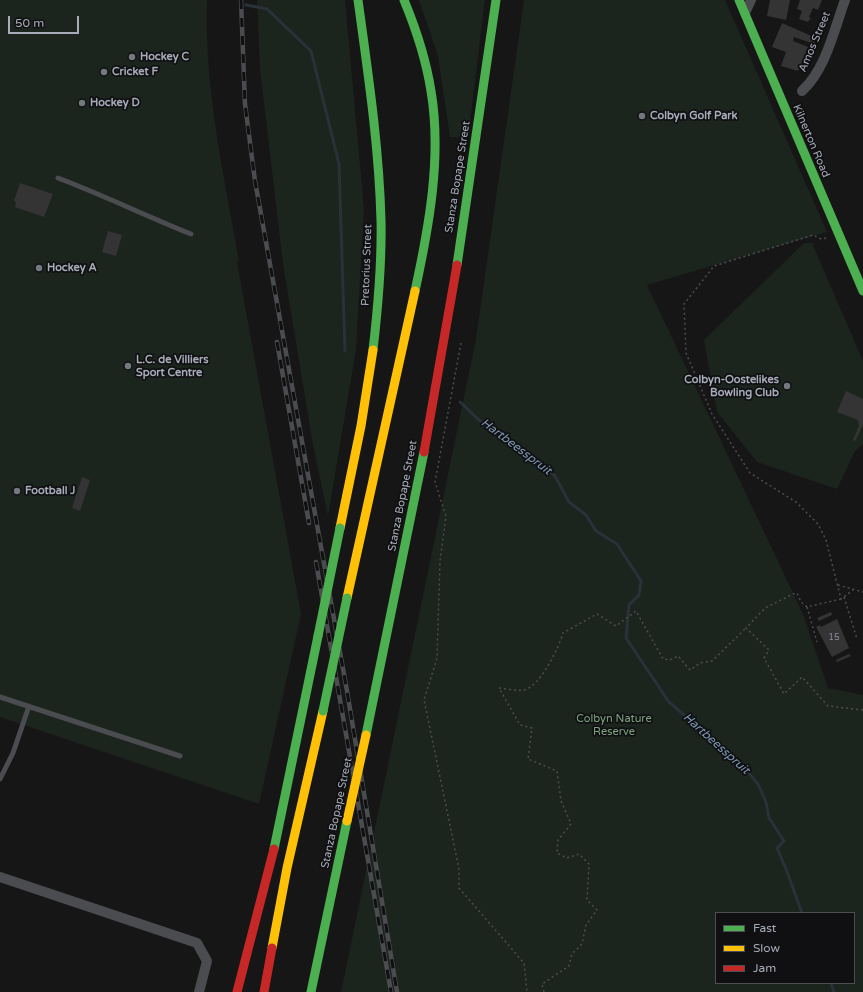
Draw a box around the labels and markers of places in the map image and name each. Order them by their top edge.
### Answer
place label: Hockey C [140,50,189,64]
marker: Hockey C [127,52,137,62]
place label: Cricket F [112,65,158,79]
marker: Cricket F [99,67,109,77]
place label: Hockey D [90,96,140,110]
marker: Hockey D [77,98,87,108]
place label: Colbyn Golf Park [650,109,738,123]
marker: Colbyn Golf Park [637,111,647,121]
place label: Hockey A [47,261,97,275]
marker: Hockey A [34,263,44,273]
place label: L.C. de Villiers Sport Centre [136,353,209,379]
marker: L.C. de Villiers Sport Centre [123,361,133,371]
place label: Colbyn-Oostelikes Bowling Club [684,373,779,399]
marker: Colbyn-Oostelikes Bowling Club [782,381,792,391]
place label: Football J [25,484,75,498]
marker: Football J [12,486,22,496]

